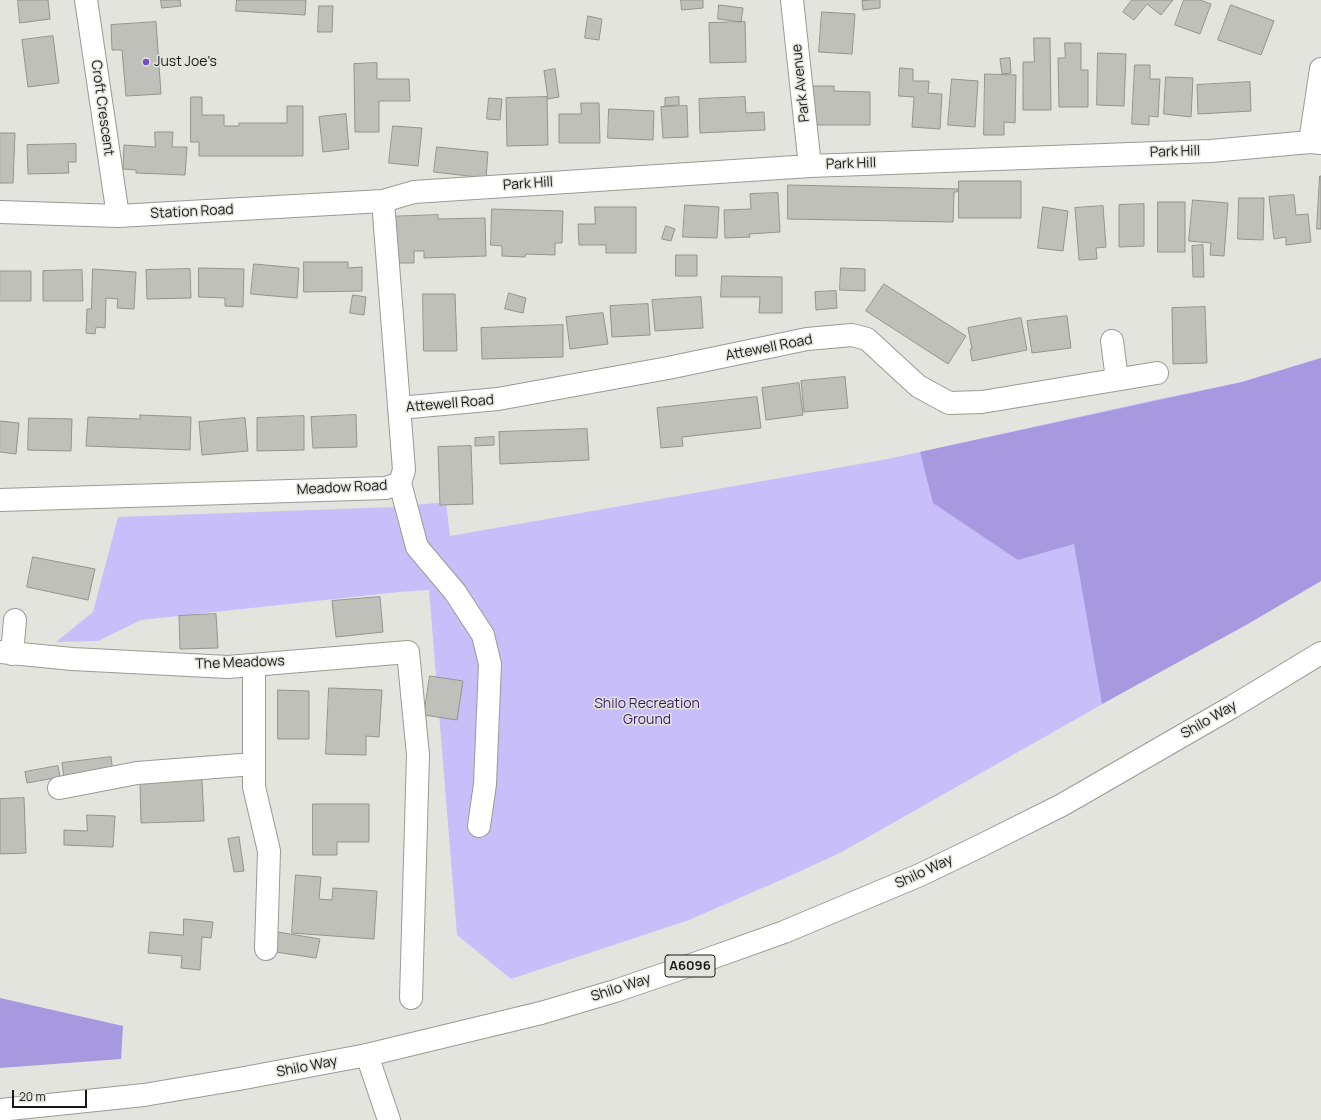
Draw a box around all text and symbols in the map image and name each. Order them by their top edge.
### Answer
street label: Park Avenue [789,43,813,123]
place label: Just Joe's [154,54,217,70]
marker: Just Joe's [141,57,151,67]
street label: Croft Crescent [87,59,117,157]
street label: Park Hill [1150,143,1200,161]
street label: Park Hill [826,155,876,173]
street label: Park Hill [502,174,554,194]
street label: Station Road [150,201,234,223]
street label: Attewell Road [724,331,814,365]
street label: Attewell Road [405,392,495,416]
street label: Meadow Road [296,477,388,499]
street label: The Meadows [195,653,285,673]
park label: Shilo Recreation Ground [594,696,700,728]
street label: Shilo Way [1178,697,1240,743]
street label: Shilo Way [892,851,956,893]
road number: A6096 [665,955,715,977]
street label: Shilo Way [589,970,653,1006]
street label: Shilo Way [275,1053,339,1081]
scale bar [14,1082,89,1108]
text: 20 m [19,1088,46,1105]

